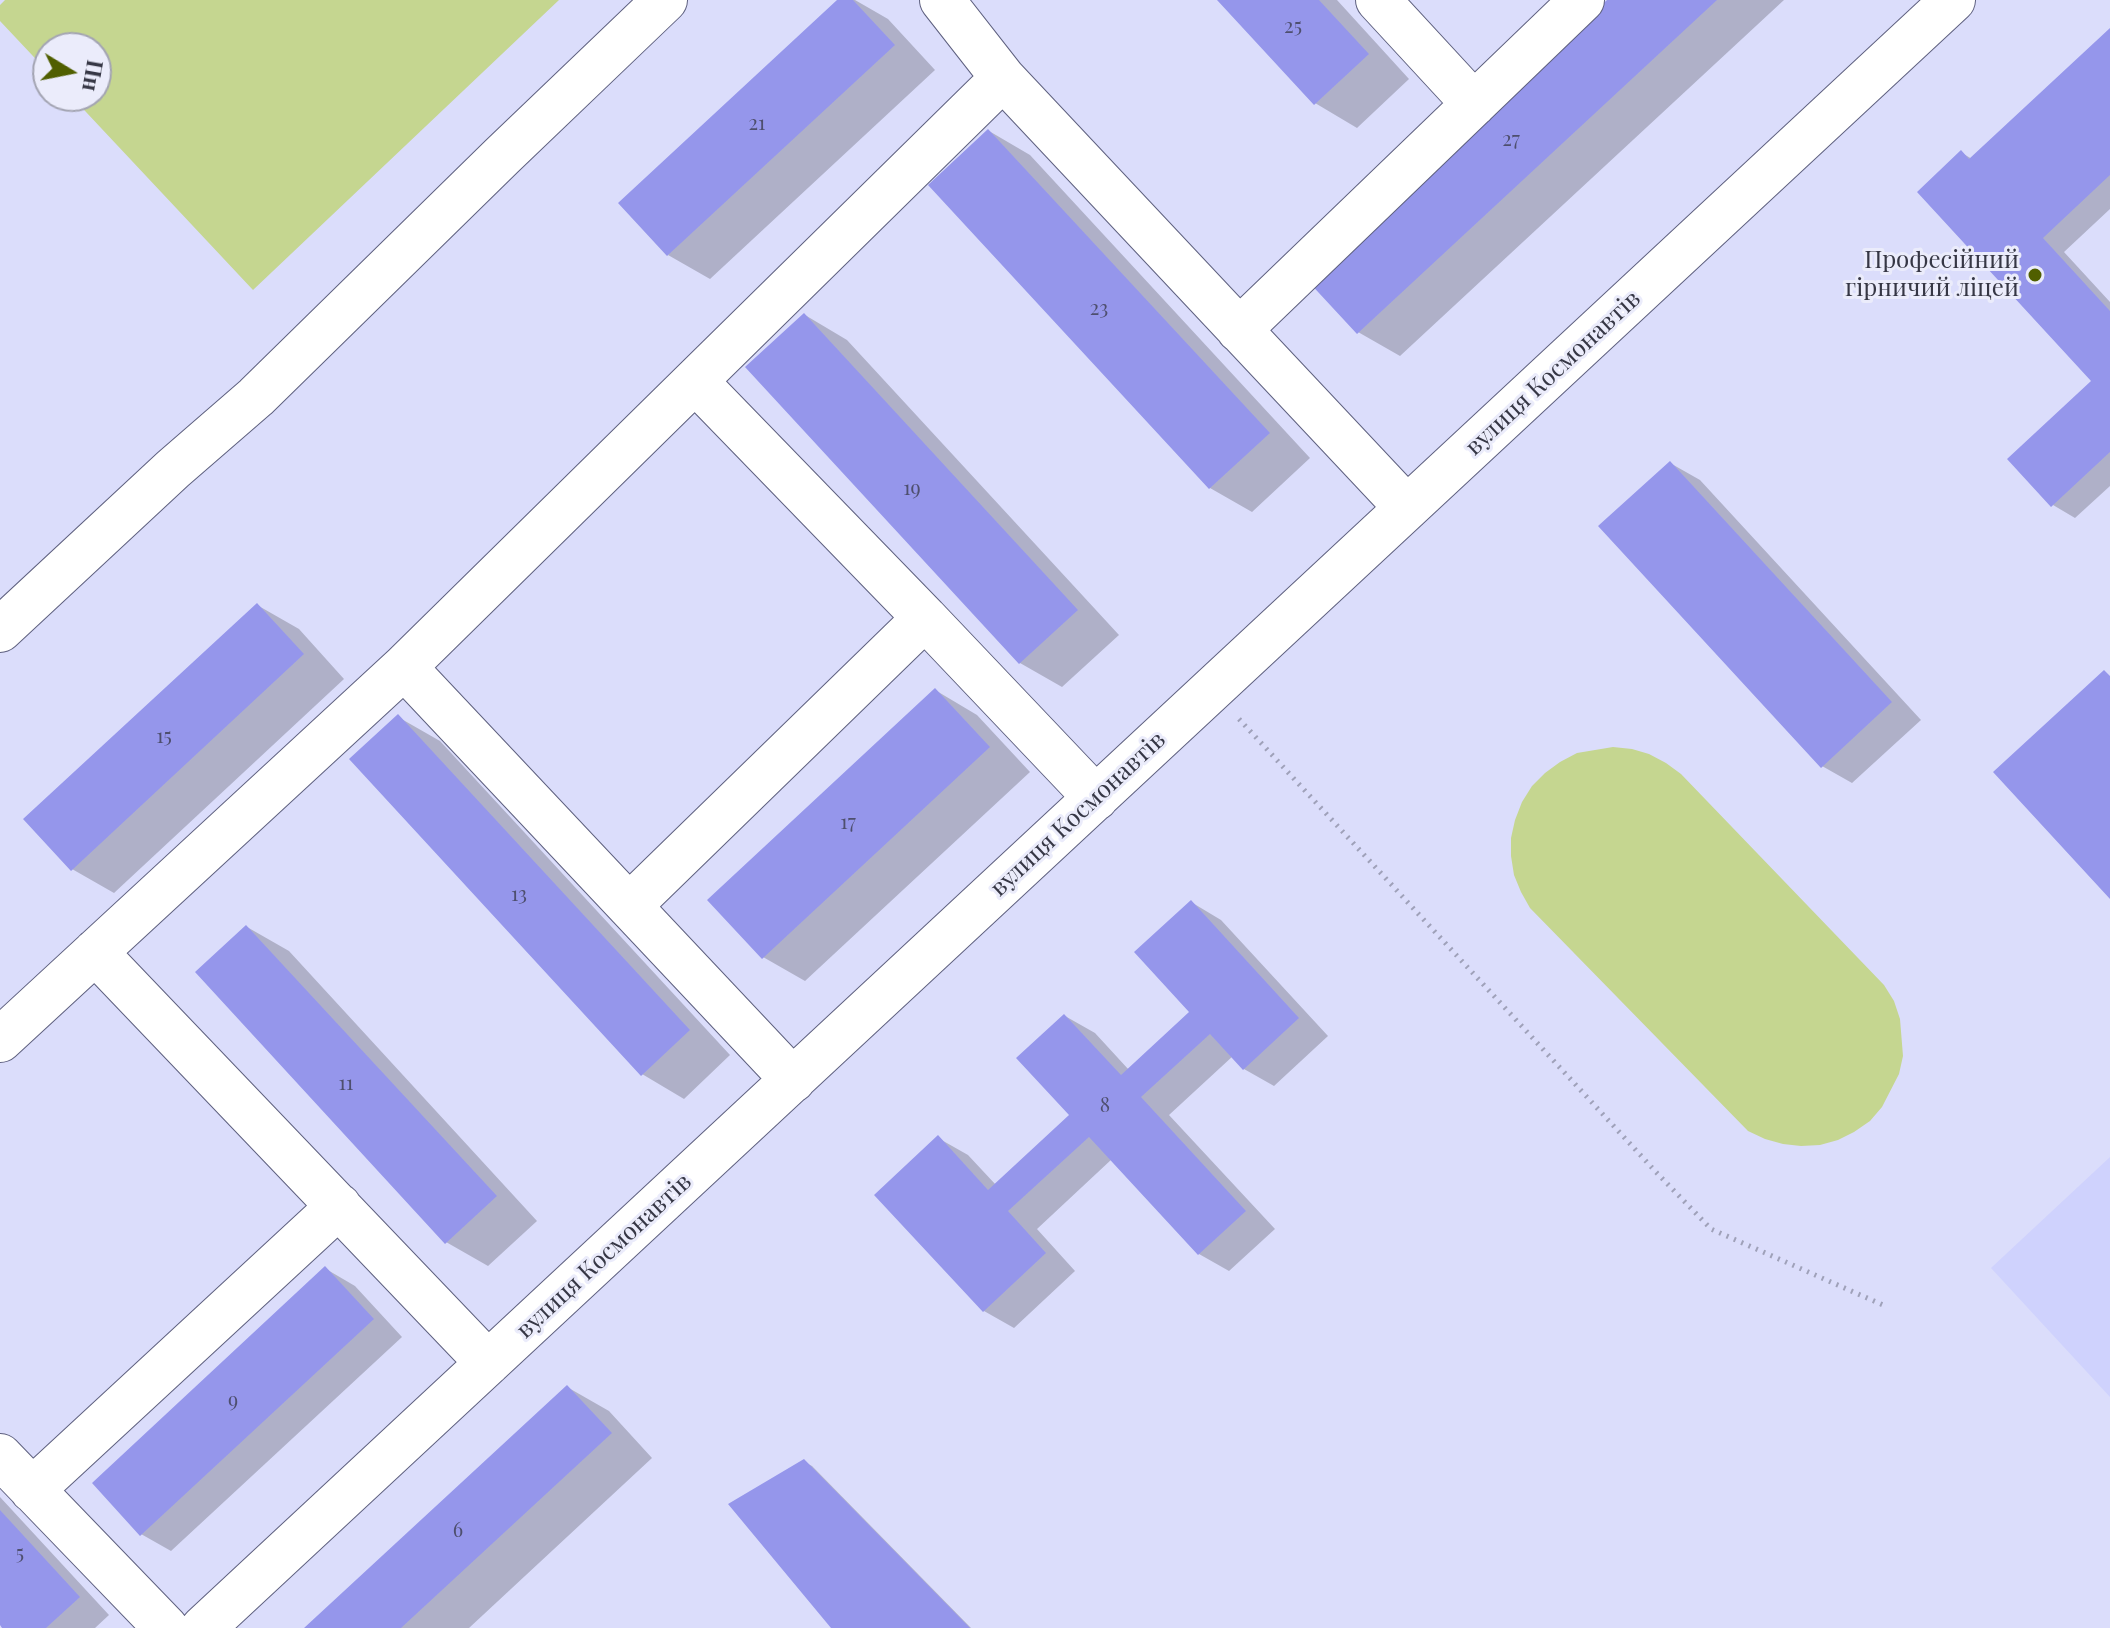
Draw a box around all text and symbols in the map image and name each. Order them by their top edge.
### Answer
house number: 25 [1284,15,1302,39]
north arrow [32,32,112,112]
text: Пн [76,58,111,94]
house number: 21 [749,112,765,136]
house number: 27 [1502,128,1520,152]
place label: Професійний гірничий ліцей [1845,247,2019,303]
marker: Професійний гірничий ліцей [2026,266,2044,284]
street label: вулиця Космонавтів [1460,284,1646,462]
house number: 23 [1090,297,1108,321]
house number: 19 [903,477,921,501]
house number: 15 [156,725,172,749]
street label: вулиця Космонавтів [985,725,1171,903]
house number: 17 [840,811,856,835]
house number: 13 [511,883,527,907]
house number: 11 [339,1072,353,1096]
house number: 8 [1100,1094,1110,1118]
street label: вулиця Космонавтів [511,1167,697,1345]
house number: 9 [228,1389,238,1413]
house number: 6 [453,1519,463,1543]
house number: 5 [16,1542,24,1566]

